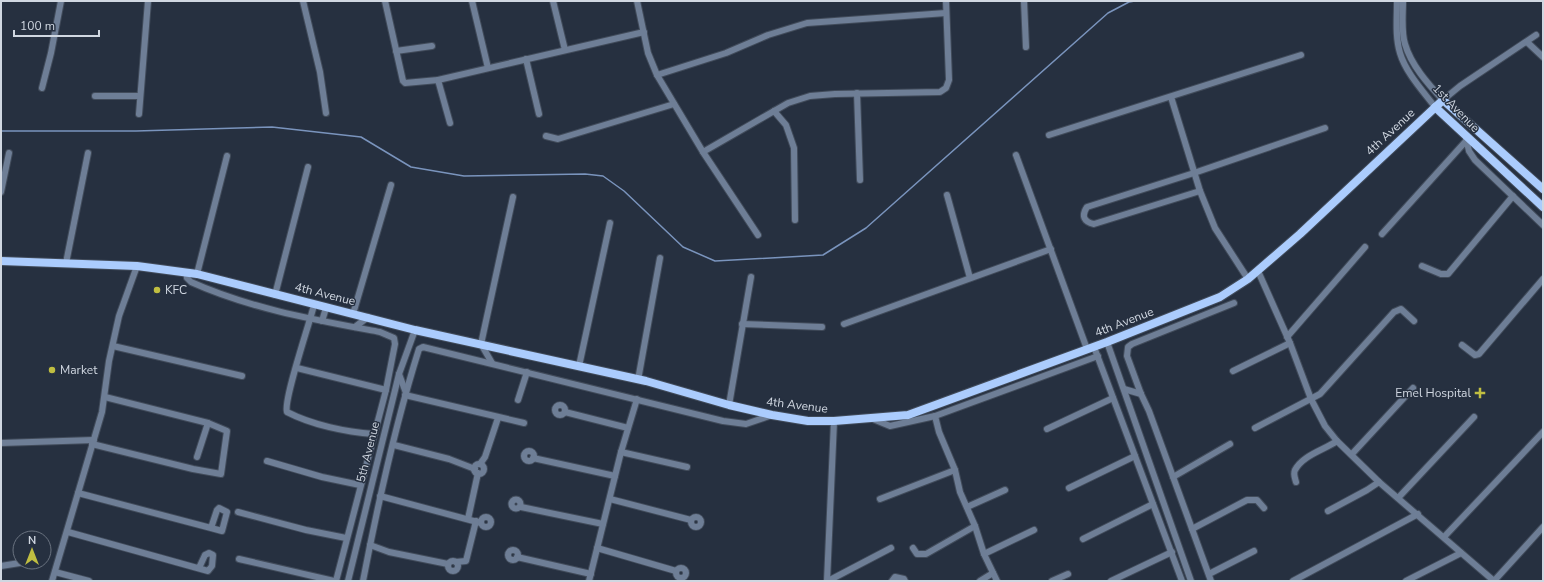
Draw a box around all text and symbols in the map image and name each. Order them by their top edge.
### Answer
scale bar [14,12,99,38]
text: 100 m [20,18,55,34]
street label: 1st Avenue [1429,80,1483,136]
street label: 4th Avenue [1362,105,1418,159]
street label: 4th Avenue [293,279,357,309]
place label: KFC [165,282,187,298]
marker: KFC [152,285,162,295]
street label: 4th Avenue [1092,303,1156,341]
place label: Market [60,362,98,378]
marker: Market [47,365,57,375]
place label: Emel Hospital [1395,385,1471,401]
marker: Emel Hospital [1474,387,1486,399]
street label: 4th Avenue [765,393,829,417]
street label: 5th Avenue [353,420,383,484]
north arrow [12,530,52,570]
text: N [28,533,36,548]

